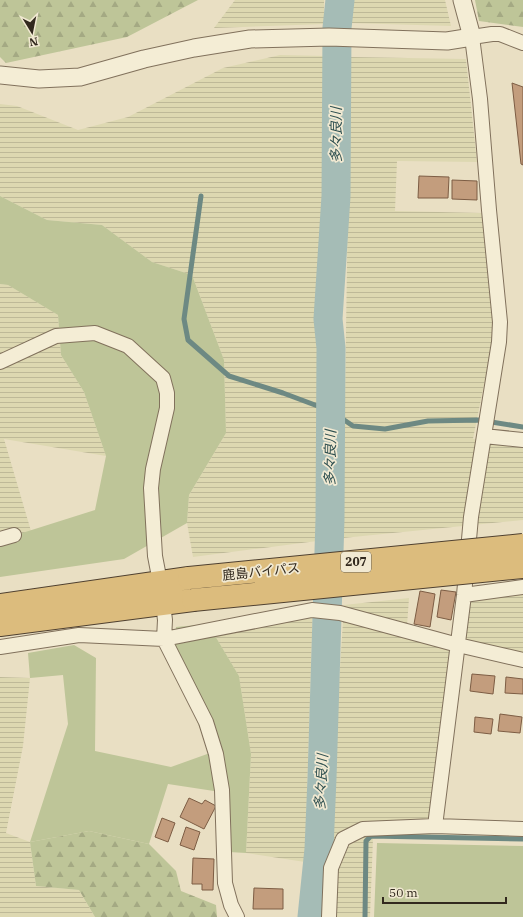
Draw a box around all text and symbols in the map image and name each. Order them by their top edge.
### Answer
north arrow [12,12,52,52]
text: N [28,34,39,50]
water label: 多々良川 [327,105,345,163]
water label: 多々良川 [321,428,340,486]
road number: 207 [341,552,371,572]
street label: 鹿島バイパス [222,559,301,584]
water label: 多々良川 [311,752,332,810]
scale bar [383,879,506,905]
text: 50 m [389,885,418,900]

